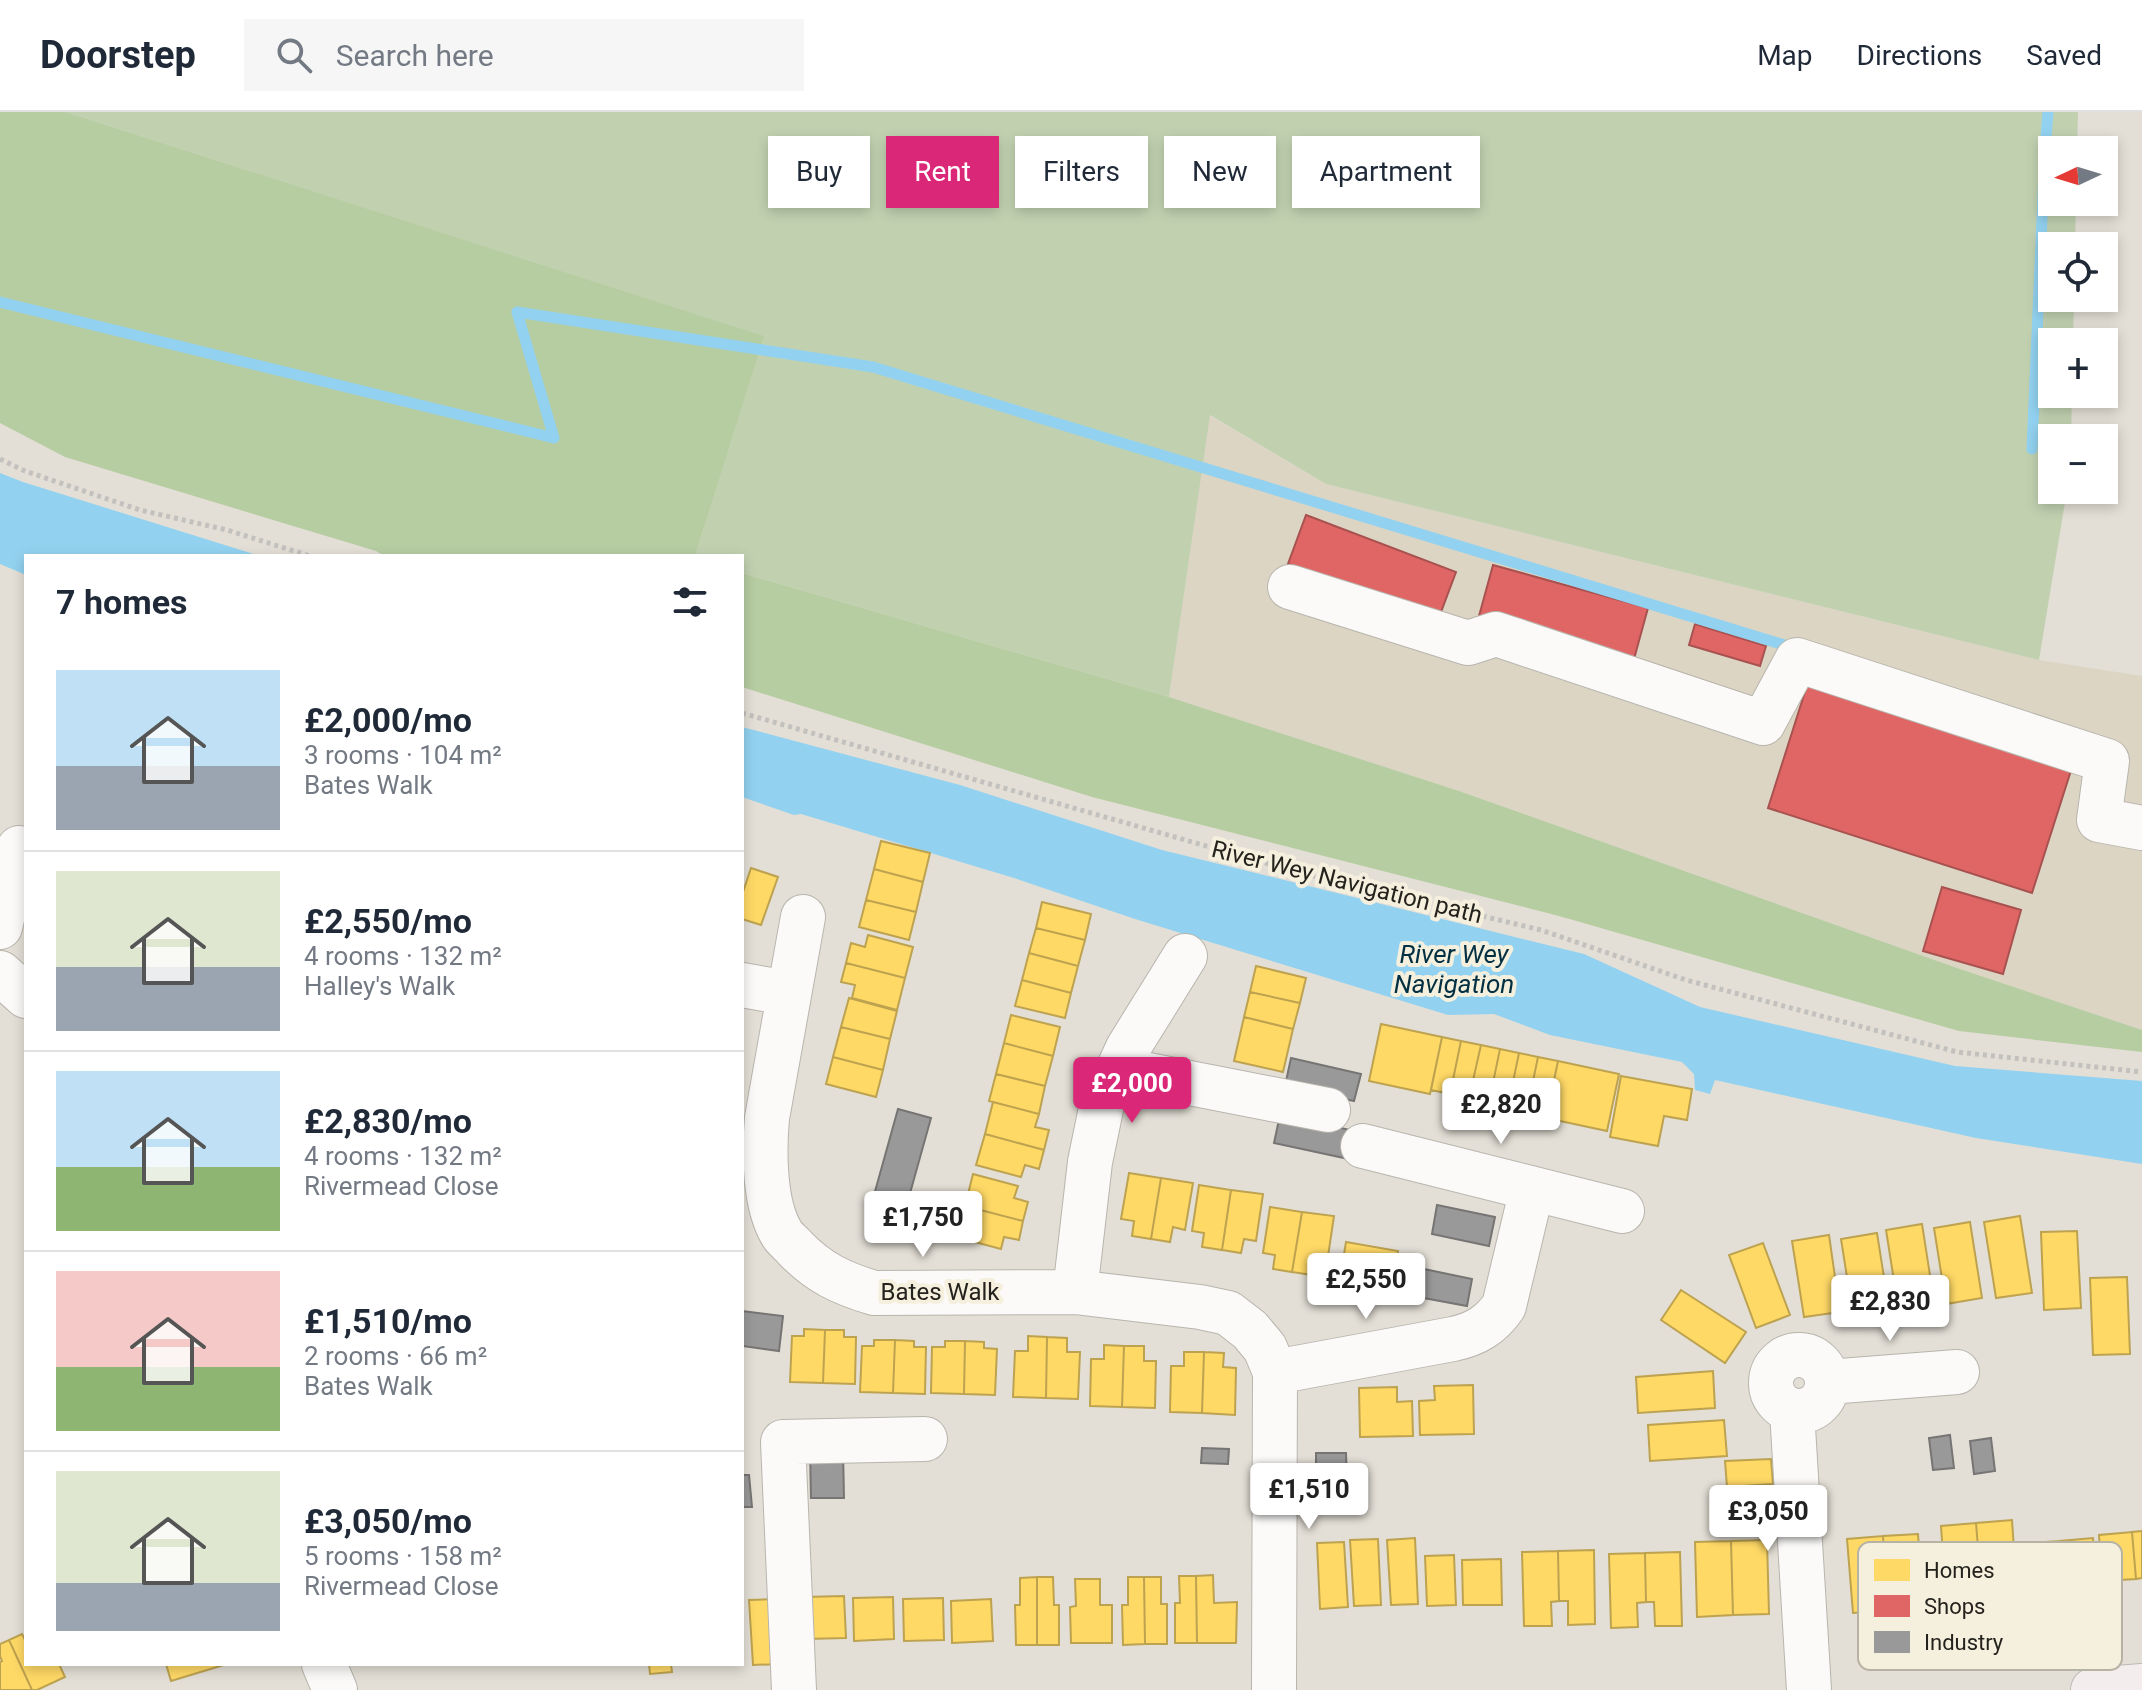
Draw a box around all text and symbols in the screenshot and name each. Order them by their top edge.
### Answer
search box [244,19,804,91]
text: Doorstep [40,33,196,77]
icon: search [272,33,316,77]
text: Search here [336,38,494,73]
text: Map [1757,39,1813,72]
text: Directions [1857,39,1982,72]
text: Saved [2026,39,2102,72]
chip: Buy [768,136,870,208]
chip: Rent [886,136,999,208]
chip: Filters [1015,136,1148,208]
chip: New [1164,136,1276,208]
chip: Apartment [1292,136,1480,208]
north arrow [2038,136,2118,216]
map controls [2038,136,2118,504]
button: locate [2038,232,2118,312]
button: + [2038,328,2118,408]
button: − [2038,424,2118,504]
icon: filters [668,580,712,624]
text: 7 homes [56,582,187,622]
text: £2,000/mo [304,700,472,740]
icon: home [120,702,216,798]
text: 3 rooms · 104 m² [304,740,502,770]
text: Bates Walk [304,770,433,800]
street label: River Wey Navigation path [1209,835,1485,929]
text: £2,550/mo [304,901,472,941]
icon: home [120,903,216,999]
water label: River Wey Navigation [1394,939,1514,999]
text: 4 rooms · 132 m² [304,941,502,971]
text: Halley's Walk [304,971,455,1001]
pin: £2,000 [1067,1057,1197,1125]
text: £2,000 [1091,1068,1173,1098]
pin: £2,820 [1436,1078,1566,1146]
text: £2,820 [1460,1089,1542,1119]
text: £2,830/mo [304,1101,472,1141]
icon: home [120,1103,216,1199]
text: 4 rooms · 132 m² [304,1141,502,1171]
text: Rivermead Close [304,1171,499,1201]
pin: £1,750 [858,1191,988,1259]
text: £1,750 [882,1202,964,1232]
pin: £2,550 [1301,1253,1431,1321]
text: £2,550 [1325,1264,1407,1294]
pin: £2,830 [1825,1275,1955,1343]
street label: Bates Walk [881,1278,1000,1306]
text: £2,830 [1849,1286,1931,1316]
text: £1,510/mo [304,1301,472,1341]
icon: home [120,1303,216,1399]
text: 2 rooms · 66 m² [304,1341,487,1371]
text: Bates Walk [304,1371,433,1401]
pin: £1,510 [1244,1463,1374,1531]
text: £1,510 [1268,1474,1350,1504]
pin: £3,050 [1703,1485,1833,1553]
text: £3,050 [1727,1496,1809,1526]
text: £3,050/mo [304,1501,472,1541]
icon: home [120,1503,216,1599]
text: 5 rooms · 158 m² [304,1541,502,1571]
legend [1858,1542,2122,1670]
text: Homes [1924,1558,1995,1583]
text: Rivermead Close [304,1571,499,1601]
text: Shops [1924,1594,1985,1619]
text: Industry [1924,1630,2004,1655]

